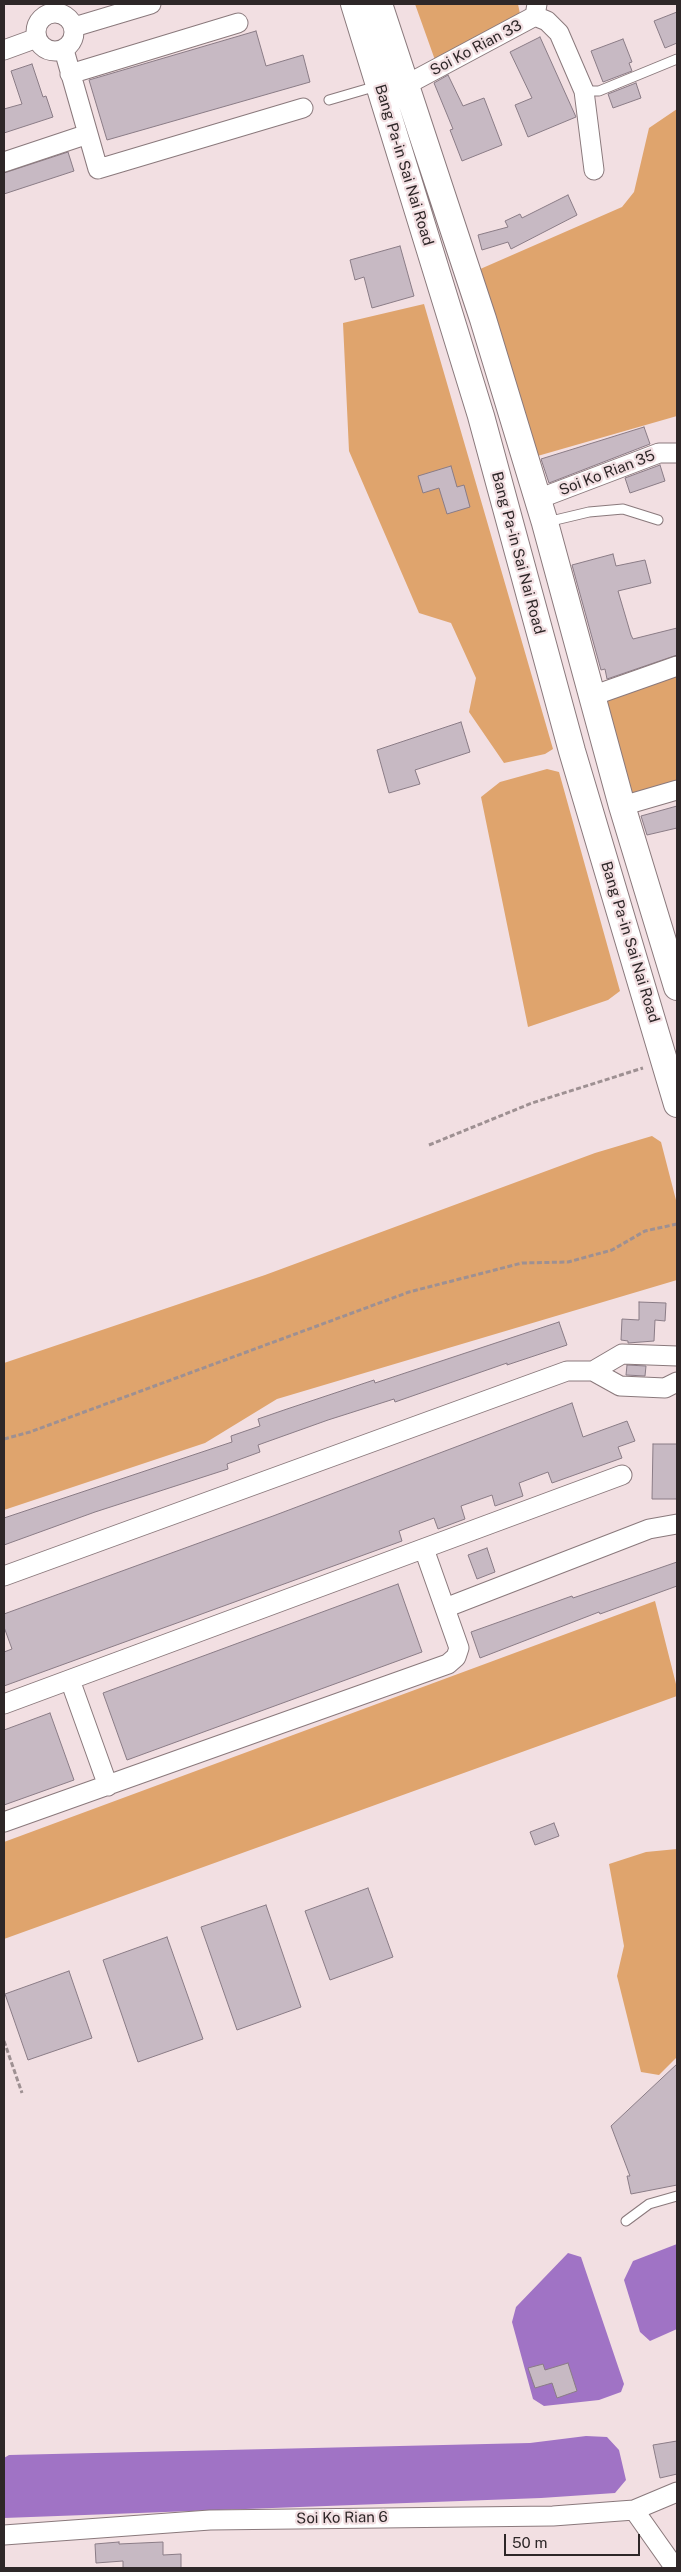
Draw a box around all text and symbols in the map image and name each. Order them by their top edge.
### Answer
street label: Soi Ko Rian 33 [427,16,525,80]
street label: Bang Pa-in Sai Nai Road [371,82,437,248]
street label: Soi Ko Rian 35 [557,446,657,500]
street label: Bang Pa-in Sai Nai Road [488,470,548,636]
street label: Bang Pa-in Sai Nai Road [597,859,663,1025]
street label: Soi Ko Rian 6 [296,2508,388,2528]
scale bar [506,2524,642,2556]
text: 50 m [512,2534,547,2551]

